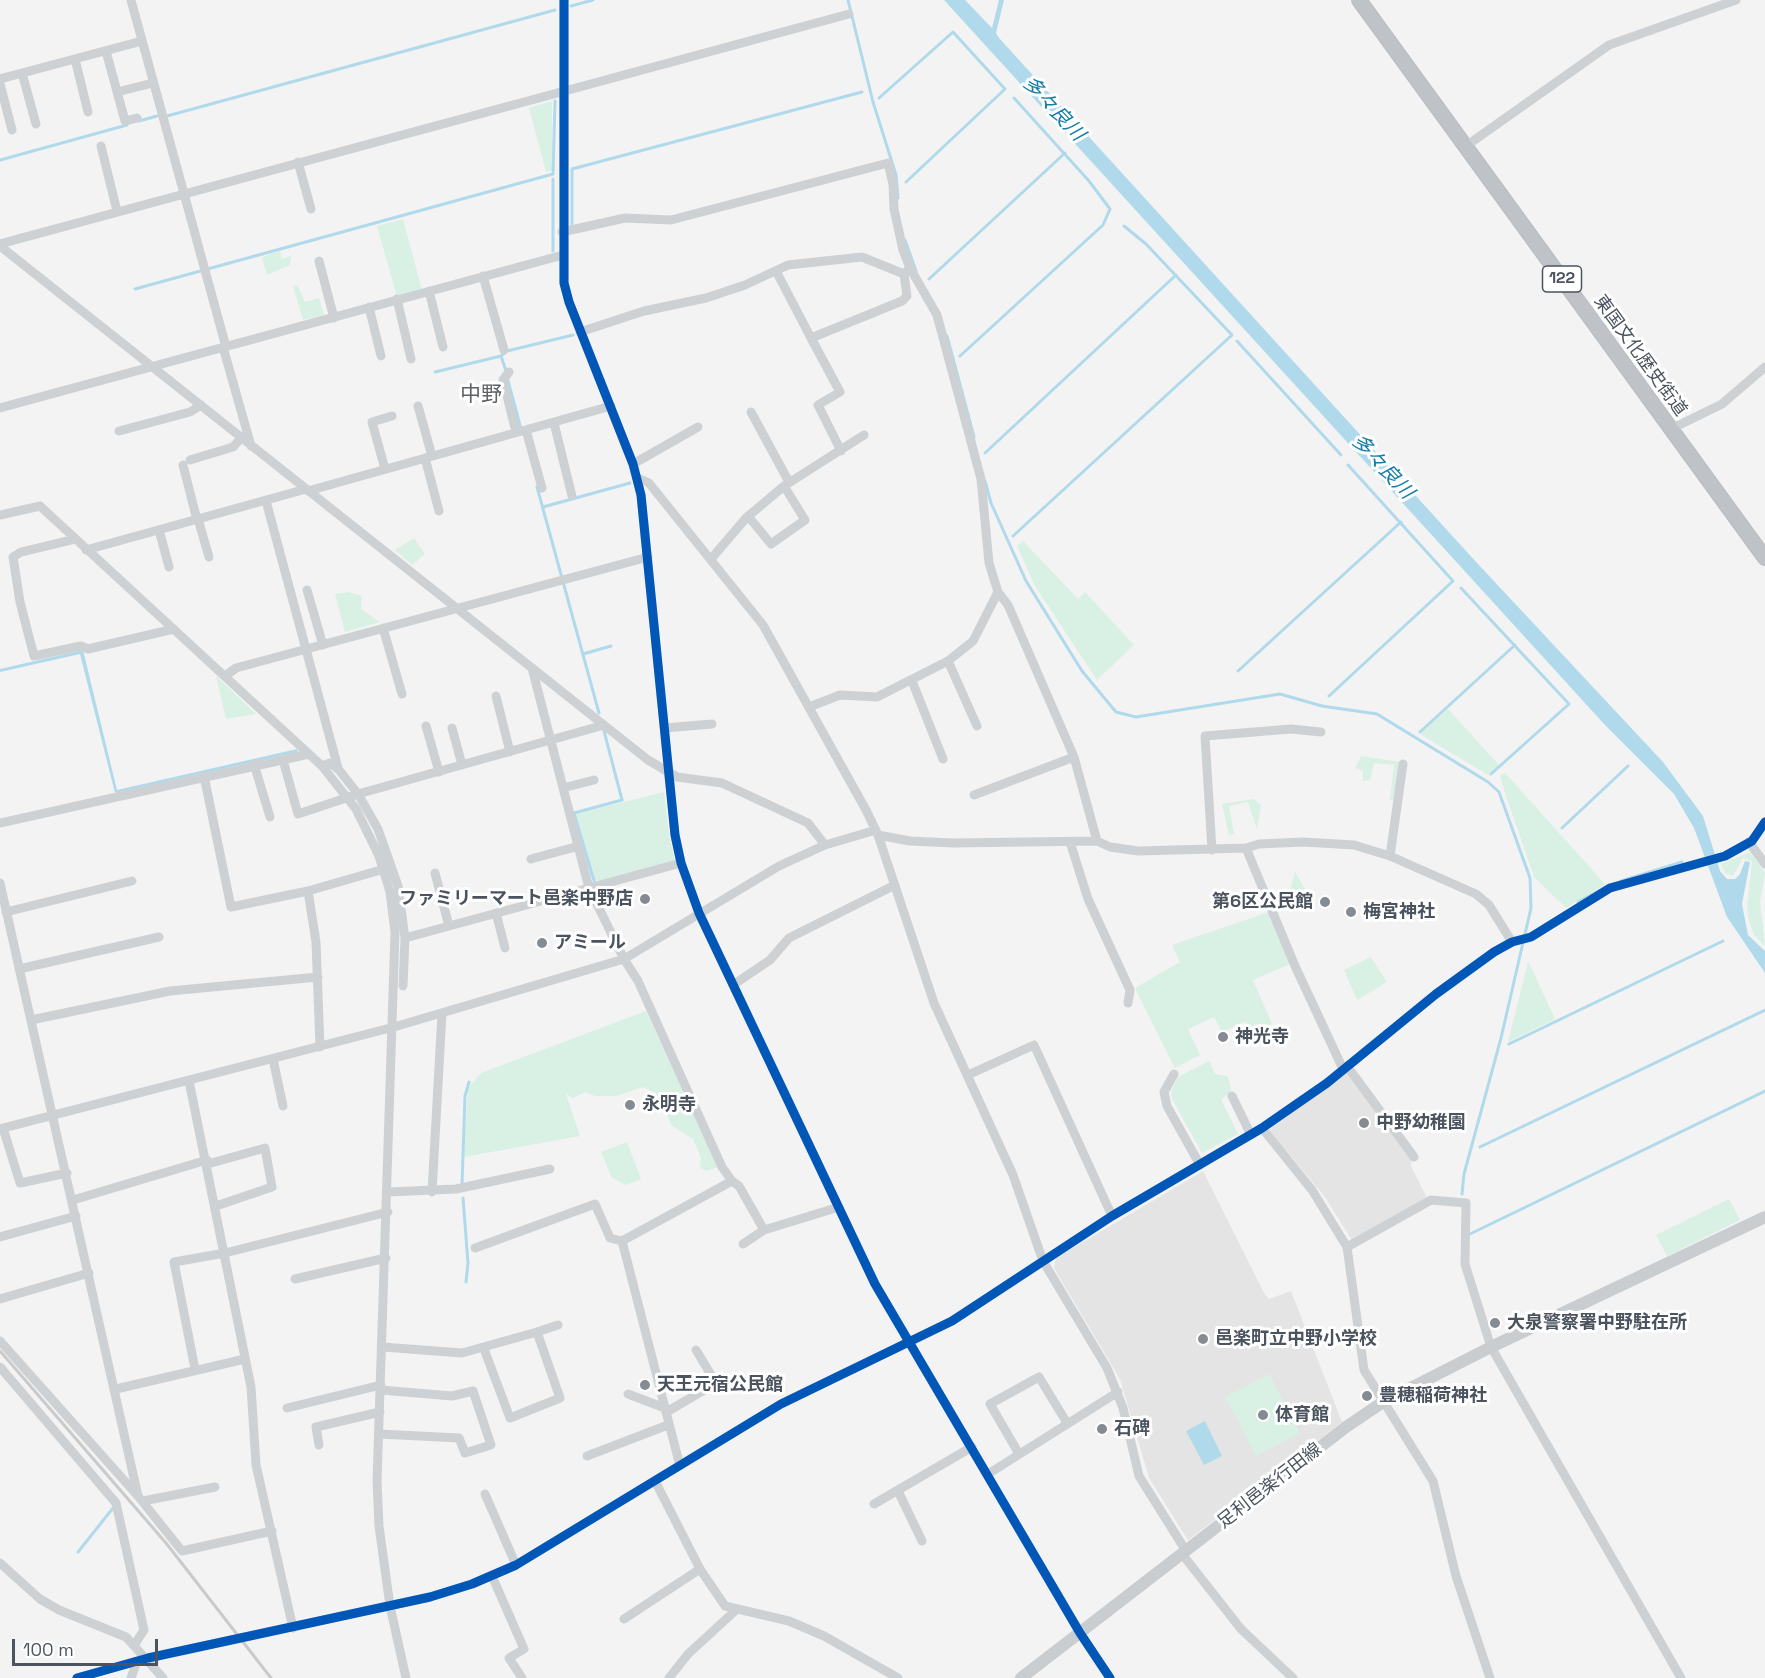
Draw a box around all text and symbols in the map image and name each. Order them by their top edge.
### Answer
water label: 多々良川 [1017,72,1089,146]
road number: 122 [1542,266,1582,292]
street label: 東国文化歴史街道 [1589,291,1691,421]
district label: 中野 [460,382,502,408]
water label: 多々良川 [1346,430,1418,504]
place label: ファミリーマート邑楽中野店 [399,888,633,910]
place label: 第6区公民館 [1212,891,1313,913]
marker: ファミリーマート邑楽中野店 [638,892,652,906]
marker: 第6区公民館 [1318,895,1332,909]
place label: 梅宮神社 [1363,901,1435,923]
marker: 梅宮神社 [1344,905,1358,919]
place label: アミール [554,932,626,954]
marker: アミール [535,936,549,950]
place label: 神光寺 [1235,1026,1289,1048]
marker: 神光寺 [1216,1030,1230,1044]
place label: 永明寺 [642,1094,696,1116]
marker: 永明寺 [623,1098,637,1112]
place label: 中野幼稚園 [1376,1112,1466,1134]
marker: 中野幼稚園 [1357,1116,1371,1130]
place label: 大泉警察署中野駐在所 [1507,1312,1687,1334]
marker: 大泉警察署中野駐在所 [1488,1316,1502,1330]
place label: 邑楽町立中野小学校 [1215,1328,1377,1350]
marker: 邑楽町立中野小学校 [1196,1332,1210,1346]
place label: 天王元宿公民館 [657,1374,783,1396]
marker: 天王元宿公民館 [638,1378,652,1392]
place label: 豊穂稲荷神社 [1379,1385,1487,1407]
marker: 豊穂稲荷神社 [1360,1389,1374,1403]
place label: 体育館 [1275,1404,1329,1426]
marker: 体育館 [1256,1408,1270,1422]
place label: 石碑 [1114,1418,1150,1440]
marker: 石碑 [1095,1422,1109,1436]
street label: 足利邑楽行田線 [1214,1439,1326,1533]
scale bar [15,1627,160,1665]
text: 100 m [23,1638,74,1661]

